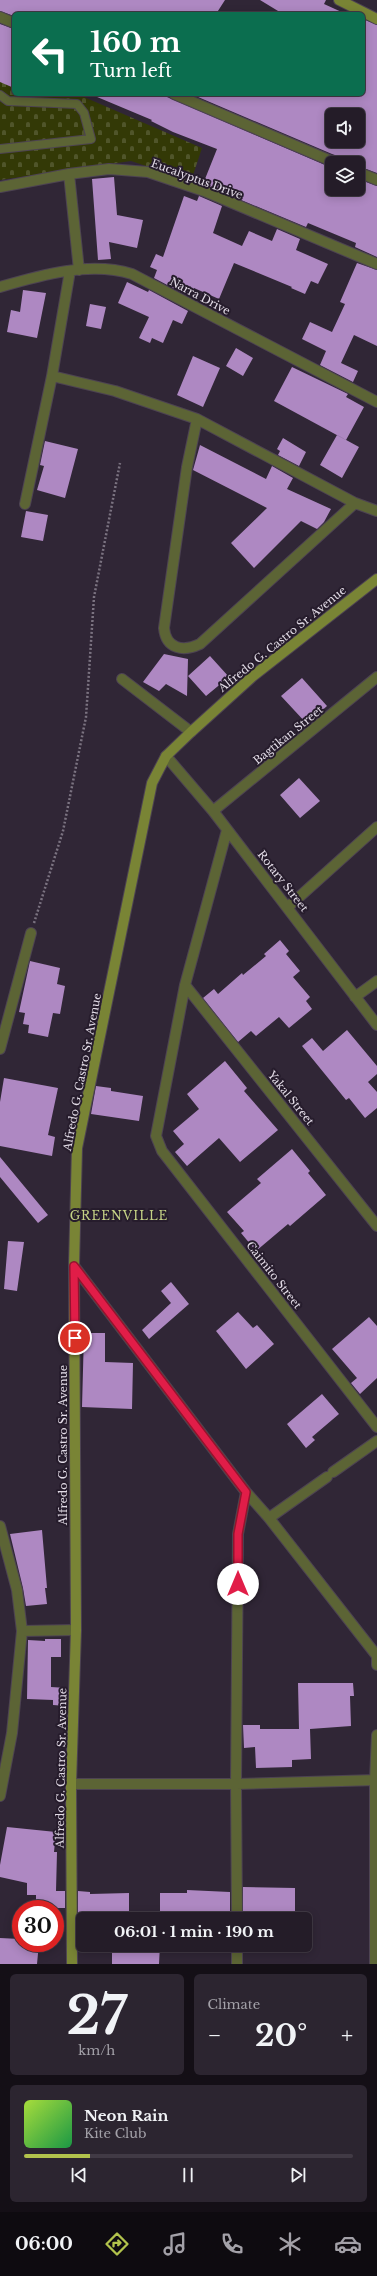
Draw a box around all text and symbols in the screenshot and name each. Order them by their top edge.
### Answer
text: 160 m [90,25,181,60]
icon: left [24,28,76,80]
text: Turn left [90,60,172,82]
map controls [325,108,365,196]
button: sound [325,108,365,148]
street label: Eucalyptus Drive [149,156,245,202]
button: layers [325,156,365,196]
street label: Narra Drive [167,274,233,318]
street label: Alfredo G. Castro Sr. Avenue [215,583,349,696]
street label: Bagtikan Street [250,702,326,767]
street label: Rotary Street [255,847,312,915]
street label: Alfredo G. Castro Sr. Avenue [60,992,104,1153]
street label: Yakal Street [264,1067,318,1129]
district label: GREENVILLE [70,1208,168,1223]
street label: Caimito Street [243,1238,305,1312]
pin [58,1321,92,1355]
icon: arrive [64,1327,86,1349]
street label: Alfredo G. Castro Sr. Avenue [56,1365,70,1526]
position arrow [217,1563,259,1605]
street label: Alfredo G. Castro Sr. Avenue [53,1688,69,1849]
speed limit sign: 30 [12,1900,64,1952]
text: 06:01 · 1 min · 190 m [114,1922,274,1941]
text: 27 [66,1984,127,2048]
text: Climate [208,1996,260,2013]
text: 20° [255,2017,307,2054]
text: − [208,2022,221,2049]
text: + [341,2022,353,2049]
text: km/h [78,2042,115,2059]
text: Neon Rain [84,2106,168,2125]
text: Kite Club [84,2125,147,2142]
icon: previous [68,2164,90,2186]
icon: pause [177,2164,199,2186]
icon: next [287,2164,309,2186]
icon: directions [103,2230,131,2258]
icon: music [161,2230,189,2258]
icon: phone [218,2230,246,2258]
icon: climate [276,2230,304,2258]
icon: car [334,2230,362,2258]
text: 06:00 [15,2233,73,2255]

